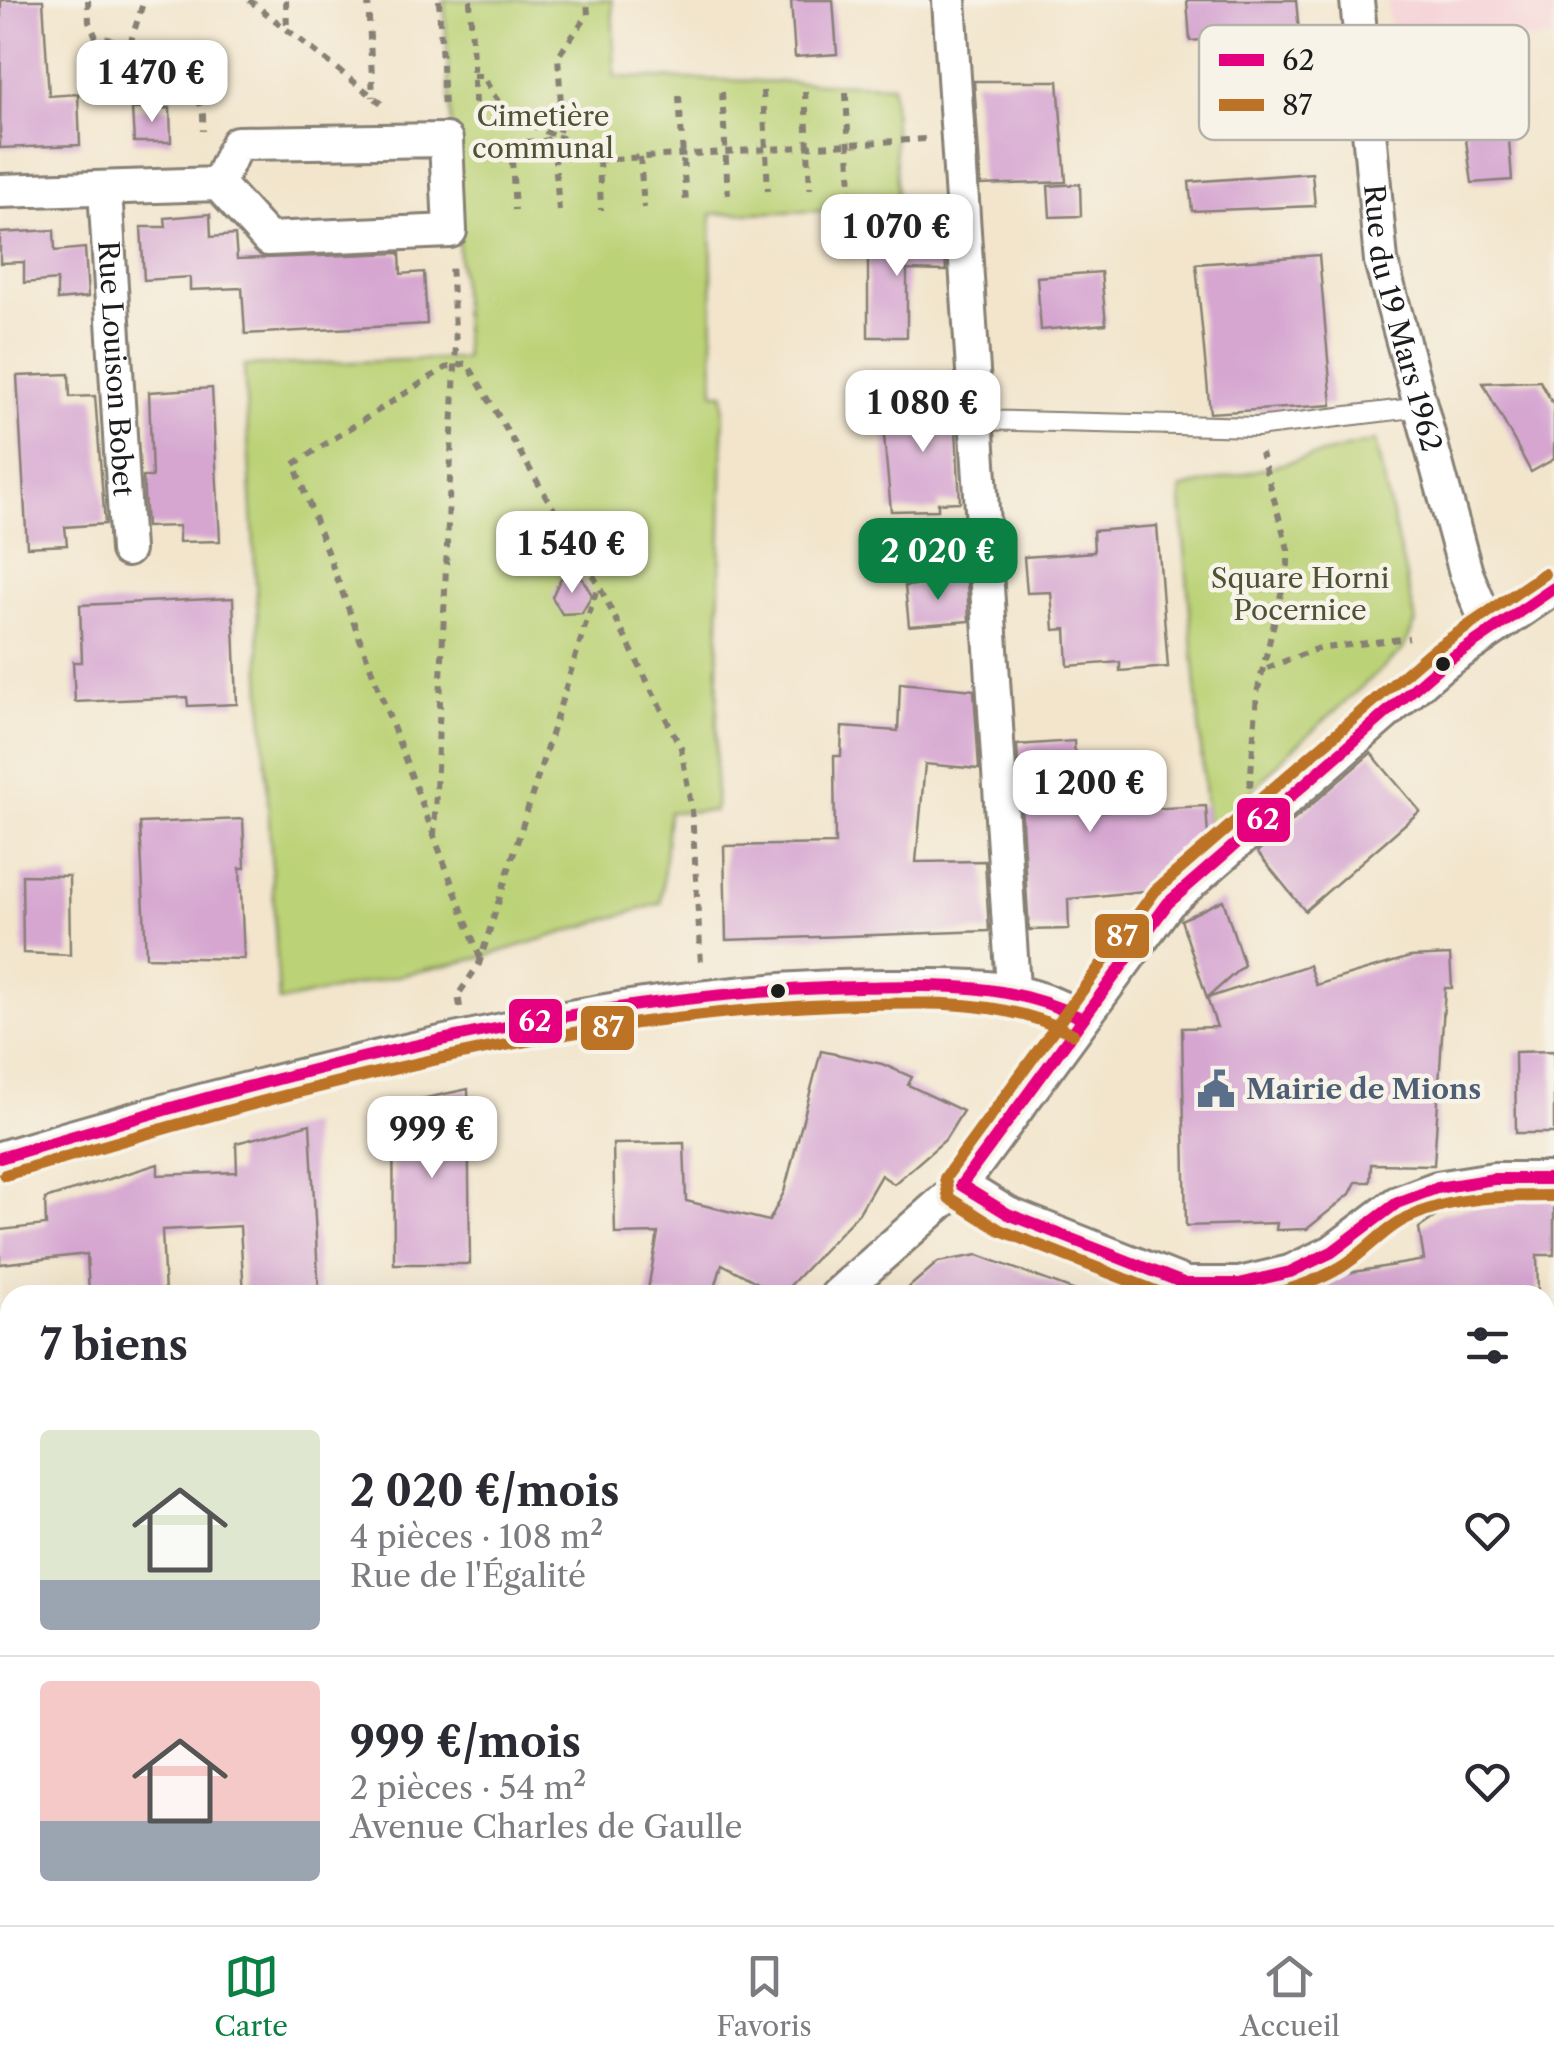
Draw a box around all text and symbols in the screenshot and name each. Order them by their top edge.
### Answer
legend [1199,25,1529,140]
pin: 1 470 € [60,40,244,125]
text: 62 [1282,43,1315,77]
text: 1 470 € [99,53,205,92]
text: 87 [1282,88,1313,122]
park label: Cimetière communal [472,99,614,165]
street label: Rue du 19 Mars 1962 [1357,183,1449,455]
pin: 1 070 € [805,194,989,279]
text: 1 070 € [843,207,951,246]
street label: Rue Louison Bobet [91,240,141,497]
pin: 1 080 € [831,370,1015,455]
text: 1 080 € [867,383,979,422]
pin: 1 540 € [480,511,664,596]
pin: 2 020 € [846,518,1030,603]
text: 1 540 € [518,524,626,563]
text: 2 020 € [881,531,995,570]
park label: Square Horni Pocernice [1211,561,1389,627]
unlabelled marker [1433,654,1453,674]
pin: 1 200 € [998,750,1182,835]
text: 1 200 € [1035,763,1145,802]
line badge: 62 [1235,796,1292,844]
text: 62 [1246,802,1280,836]
line badge: 87 [1093,912,1151,960]
text: 87 [1106,919,1138,953]
unlabelled marker [768,981,788,1001]
line badge: 62 [507,997,564,1045]
text: 62 [518,1004,552,1038]
line badge: 87 [579,1004,636,1052]
text: 87 [592,1010,624,1044]
public building icon: Mairie de Mions [1195,1068,1237,1110]
place label: Mairie de Mions [1246,1072,1481,1106]
pin: 999 € [362,1096,502,1181]
text: 999 € [389,1109,475,1148]
icon: filters [1460,1318,1515,1373]
text: 7 biens [40,1319,188,1371]
text: 2 020 €/mois [350,1465,620,1517]
icon: home [120,1470,240,1590]
icon: heart [1460,1503,1515,1558]
text: 4 pièces · 108 m² [350,1517,603,1556]
text: Rue de l'Égalité [350,1556,586,1595]
text: 999 €/mois [350,1716,581,1768]
icon: home [120,1721,240,1841]
icon: heart [1460,1754,1515,1809]
text: 2 pièces · 54 m² [350,1768,586,1807]
text: Avenue Charles de Gaulle [350,1807,742,1846]
tab: Carte [214,1949,288,2043]
tab: Favoris [716,1949,812,2043]
tab: Accueil [1240,1949,1340,2043]

